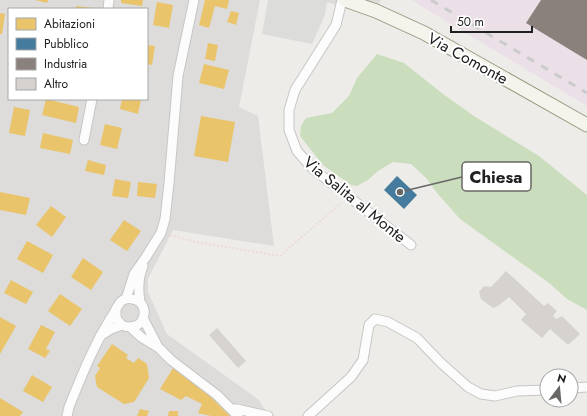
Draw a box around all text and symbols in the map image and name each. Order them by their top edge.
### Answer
legend [8,8,148,100]
scale bar [451,8,532,34]
text: 50 m [457,13,484,31]
text: Abitazioni [44,15,95,33]
street label: Via Comonte [423,27,512,90]
text: Pubblico [44,35,89,53]
text: Industria [44,55,87,73]
text: Altro [44,75,68,93]
street label: Via Salita al Monte [298,151,411,248]
callout: Chiesa [462,162,531,191]
text: Chiesa [470,165,522,189]
north arrow [539,368,579,408]
text: N [555,369,568,387]

